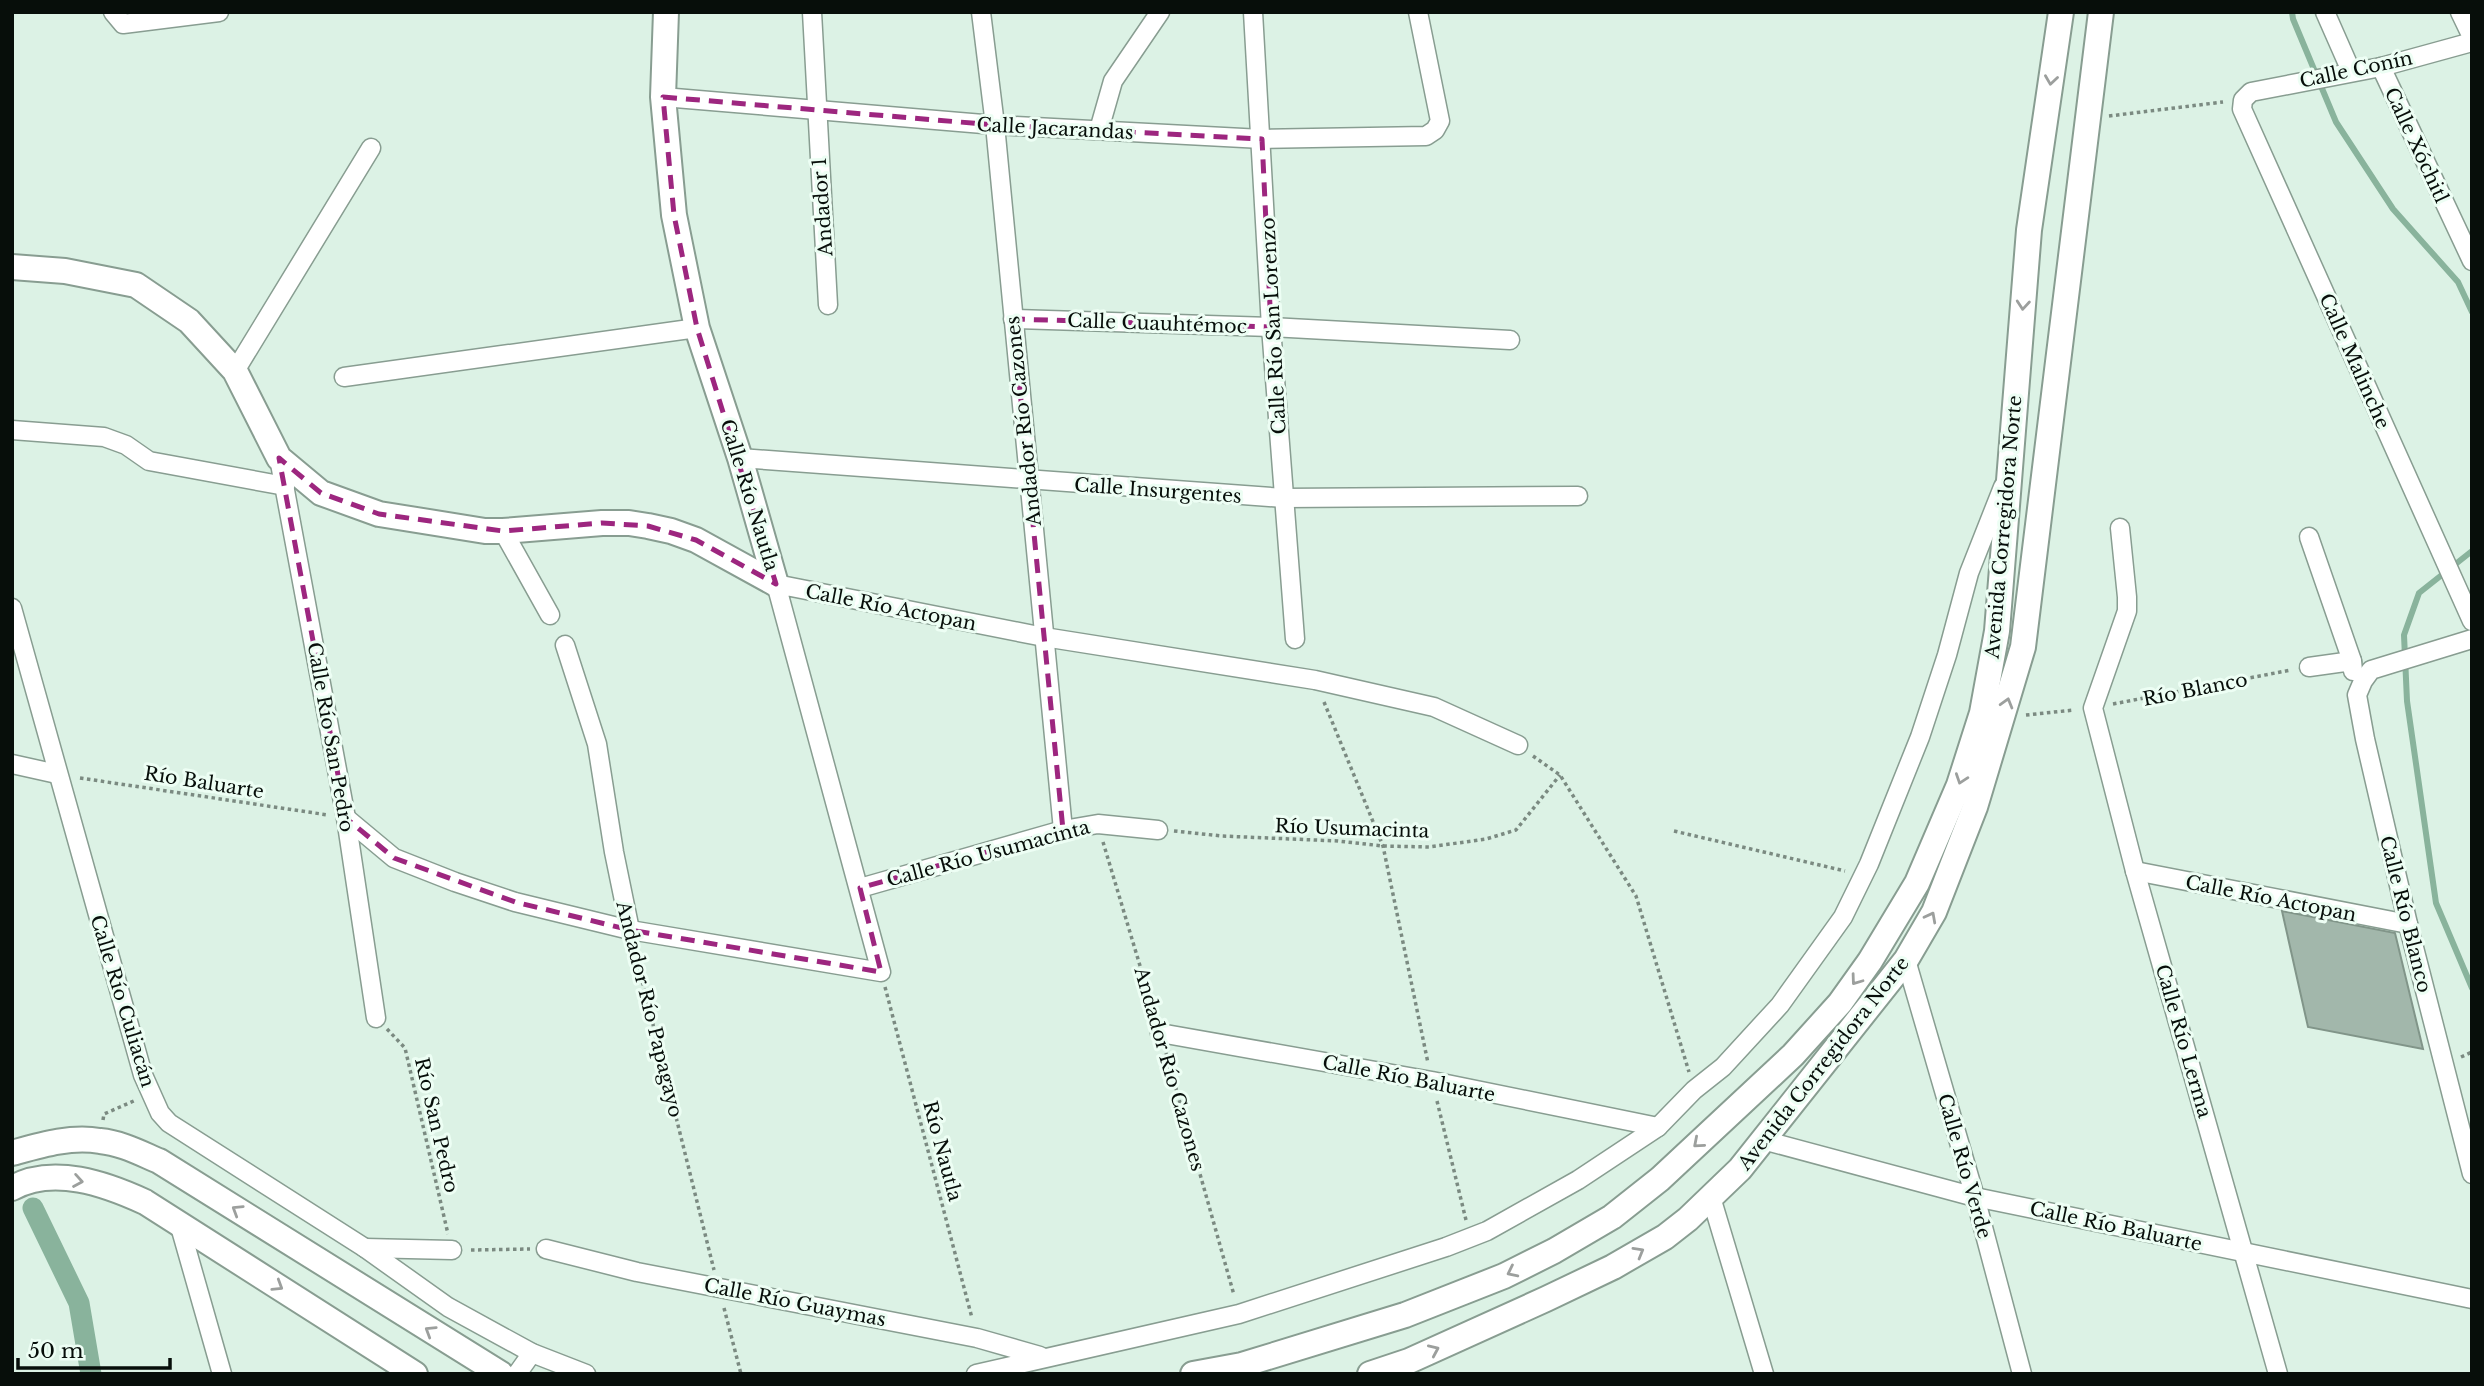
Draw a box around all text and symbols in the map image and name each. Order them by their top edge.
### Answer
street label: Calle Conín [2298,46,2415,93]
one-way arrow [2044,74,2059,86]
street label: Calle Xóchitl [2380,84,2453,206]
street label: Calle Jacarandas [976,113,1134,144]
street label: Andador 1 [808,157,837,258]
street label: Calle Río San Lorenzo [1256,217,1291,435]
street label: Calle Malinche [2314,290,2395,432]
one-way arrow [2015,300,2030,311]
street label: Calle Cuauhtémoc [1067,309,1247,338]
street label: Andador Río Cazones [1001,315,1046,528]
street label: Avenida Corregidora Norte [1980,394,2026,661]
street label: Calle Río Nautla [716,417,784,574]
street label: Calle Insurgentes [1073,473,1242,508]
street label: Calle Río Actopan [803,580,978,635]
street label: Calle Río San Pedro [302,640,359,834]
street label: Río Blanco [2141,668,2249,711]
one-way arrow [1999,697,2013,709]
street label: Río Baluarte [142,762,265,803]
one-way arrow [1955,772,1969,785]
street label: Río Usumacinta [1274,814,1430,843]
street label: Calle Río Usumacinta [884,815,1093,892]
street label: Calle Río Blanco [2375,833,2436,995]
street label: Calle Río Actopan [2183,871,2358,926]
street label: Andador Río Papagayo [611,898,688,1120]
street label: Calle Río Culiacán [85,912,160,1090]
one-way arrow [1922,912,1936,924]
street label: Avenida Corregidora Norte [1732,952,1914,1175]
street label: Calle Río Lerma [2151,962,2217,1121]
street label: Andador Río Cazones [1129,964,1210,1174]
one-way arrow [1852,972,1864,985]
street label: Calle Río Baluarte [1321,1050,1497,1107]
street label: Río San Pedro [410,1055,463,1195]
street label: Calle Río Verde [1933,1091,1996,1241]
street label: Río Nautla [918,1098,967,1204]
one-way arrow [1693,1135,1706,1147]
one-way arrow [72,1173,84,1188]
street label: Calle Río Baluarte [2028,1197,2204,1256]
one-way arrow [232,1206,245,1219]
one-way arrow [1631,1247,1644,1260]
one-way arrow [1507,1263,1519,1277]
street label: Calle Río Guaymas [702,1274,888,1331]
one-way arrow [270,1278,283,1291]
scale bar [18,1326,170,1370]
one-way arrow [425,1326,438,1339]
text: 50 m [28,1338,84,1364]
one-way arrow [1426,1344,1439,1358]

